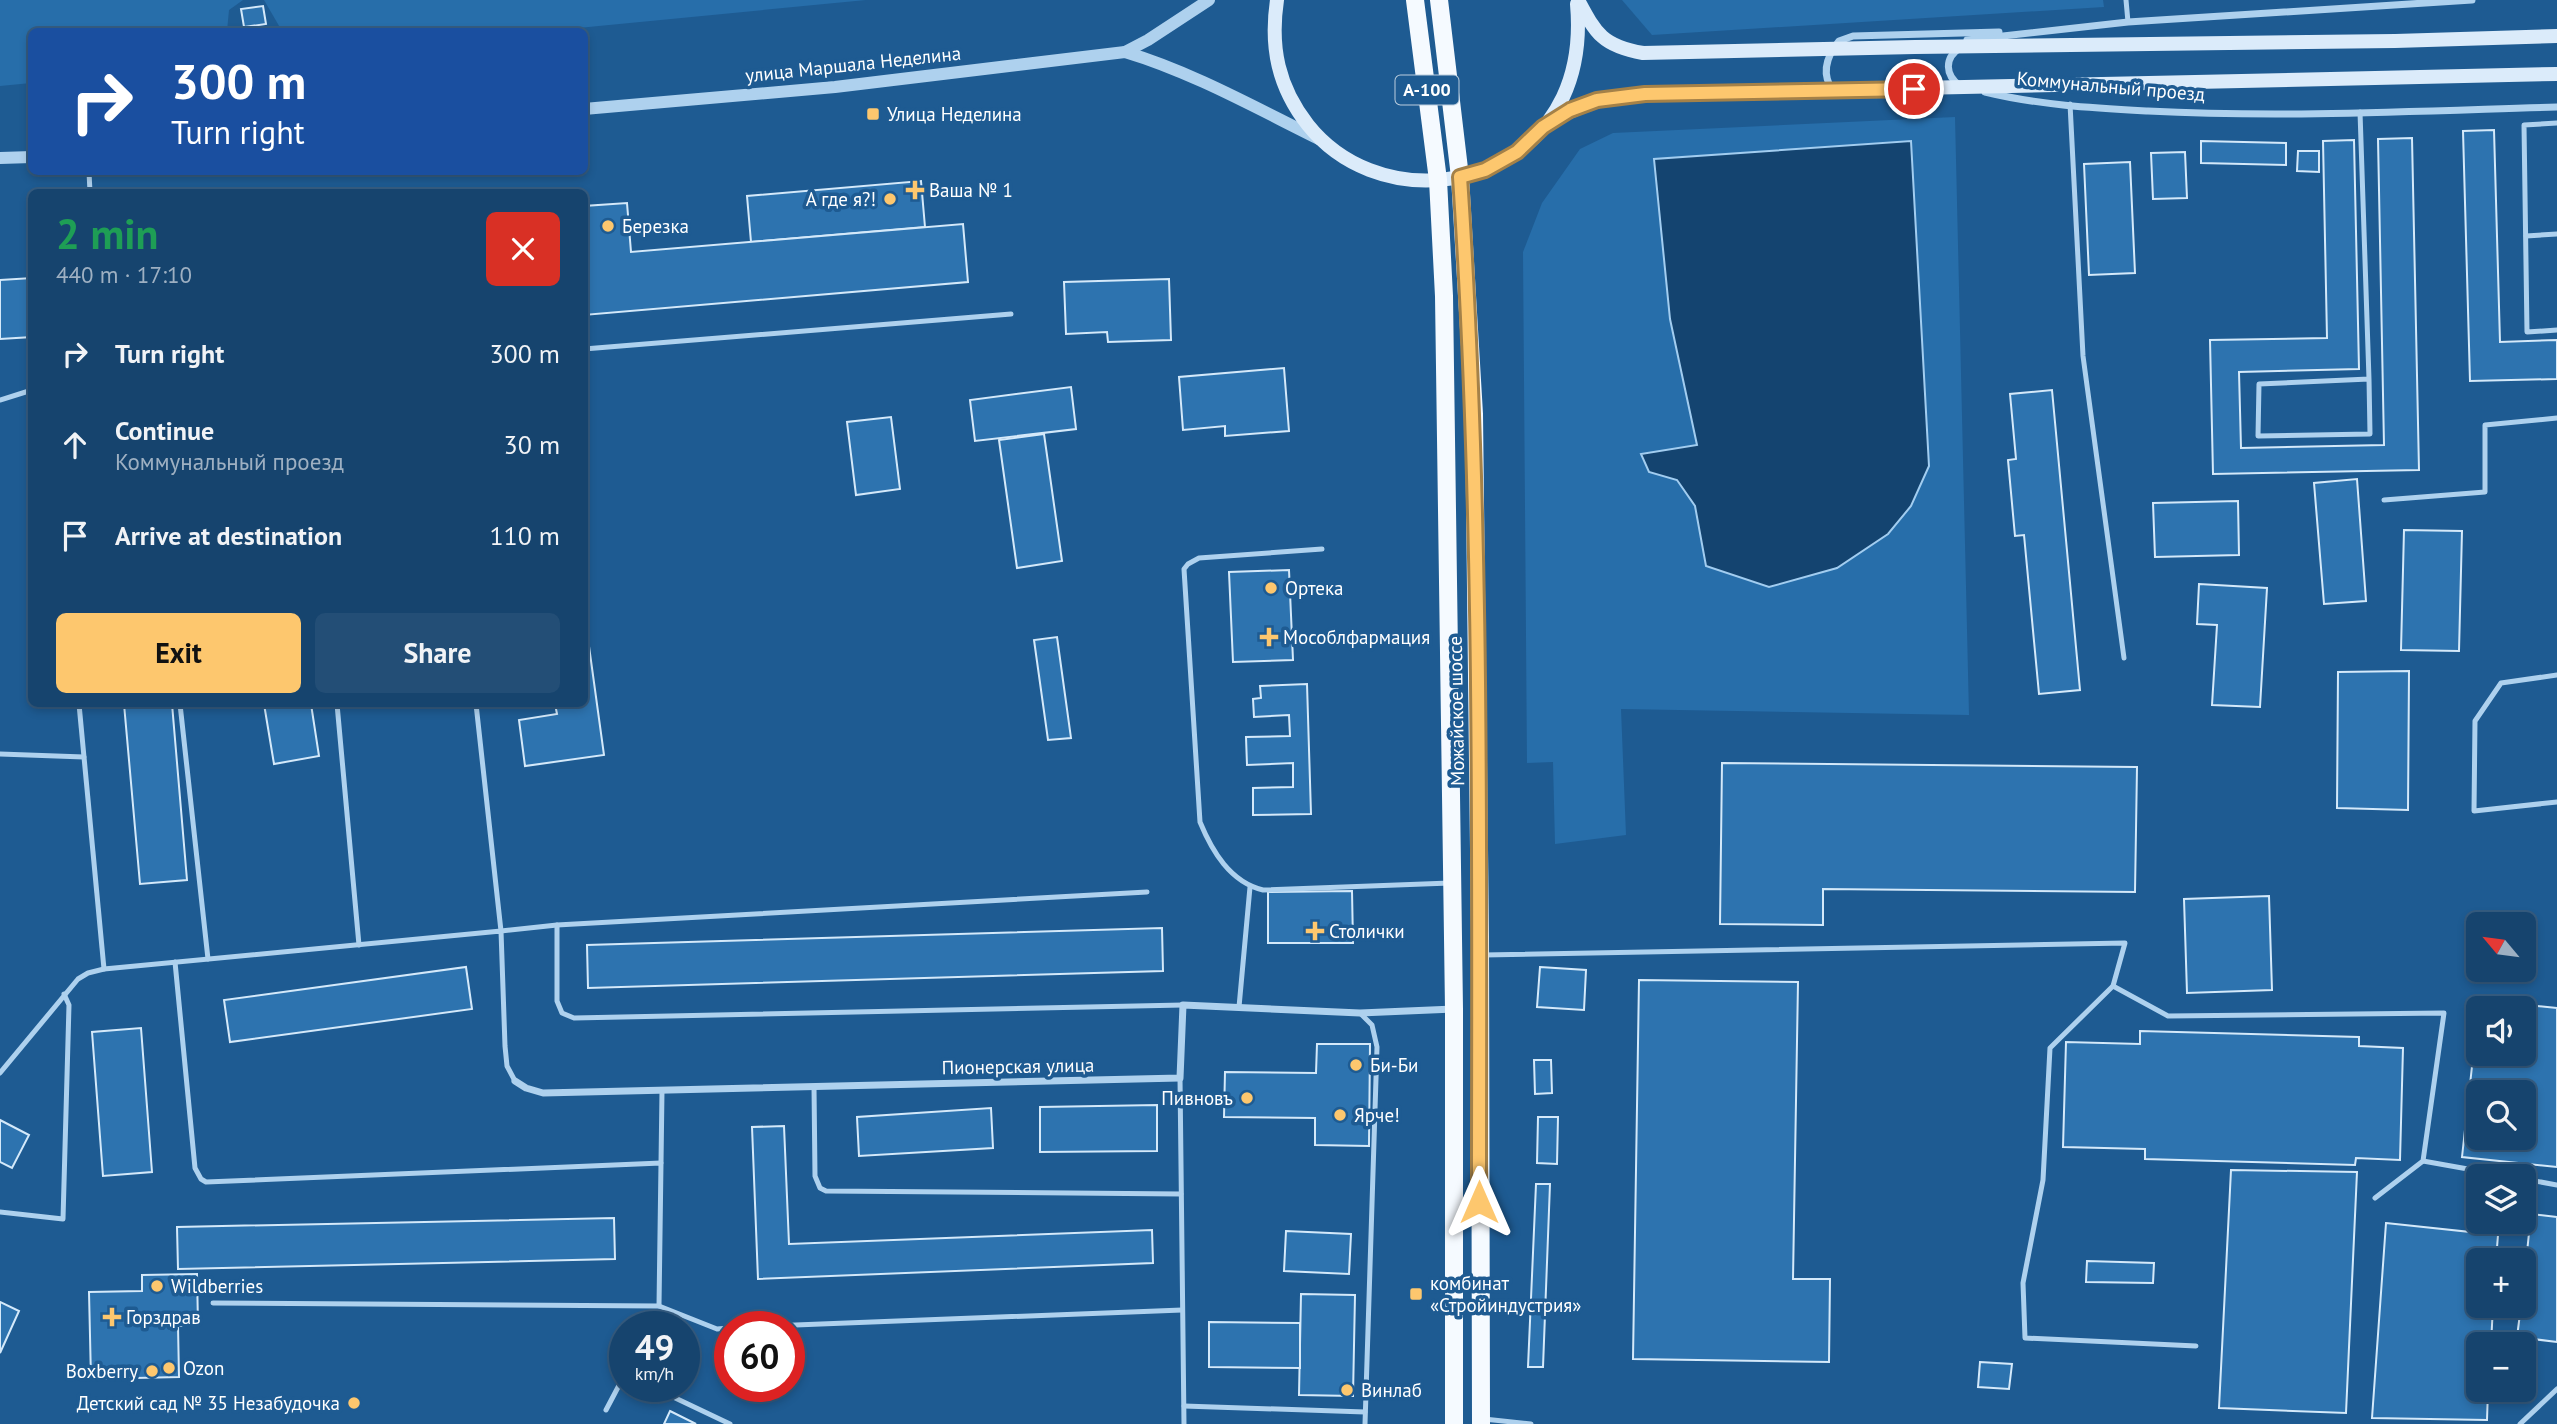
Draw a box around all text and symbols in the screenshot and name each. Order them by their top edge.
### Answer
street label: улица Маршала Неделина [744,41,962,87]
text: 300 m [171,49,306,113]
icon: right [56,56,147,147]
pin [1884,59,1944,119]
street label: Коммунальный проезд [2016,66,2206,106]
icon: arrive [1895,70,1933,108]
road number: А-100 [1396,76,1458,104]
place label: Улица Неделина [887,102,1022,126]
marker: Улица Неделина [865,106,881,122]
text: Turn right [171,111,305,153]
place label: Ваша № 1 [929,178,1013,202]
marker: Ваша № 1 [907,182,923,198]
place label: А где я?! [806,187,876,211]
marker: А где я?! [882,191,898,207]
text: 2 min [56,206,158,261]
button: close [486,212,560,286]
place label: Березка [622,214,689,238]
marker: Березка [600,218,616,234]
text: 440 m · 17:10 [56,260,192,289]
icon: right [56,335,94,373]
text: Turn right [115,337,224,370]
text: 300 m [489,337,560,370]
text: Continue [115,414,214,447]
icon: ahead [56,426,94,464]
text: 30 m [504,428,560,461]
text: Коммунальный проезд [115,447,344,476]
icon: arrive [56,517,94,555]
text: Arrive at destination [115,519,342,552]
text: 110 m [489,519,560,552]
place label: Ортека [1285,576,1343,600]
marker: Ортека [1263,580,1279,596]
button: Exit [56,613,301,693]
button: Share [315,613,560,693]
place label: Мособлфармация [1283,625,1430,649]
marker: Мособлфармация [1261,629,1277,645]
street label: Можайское шоссе [1443,636,1469,786]
north arrow [2466,912,2536,982]
map controls [2466,912,2536,1402]
place label: Столички [1329,919,1405,943]
marker: Столички [1307,923,1323,939]
button: sound [2466,996,2536,1066]
street label: Пионерская улица [941,1053,1095,1079]
place label: Би-Би [1370,1053,1419,1077]
marker: Би-Би [1348,1057,1364,1073]
button: search [2466,1080,2536,1150]
place label: Пивновъ [1161,1086,1233,1110]
marker: Пивновъ [1239,1090,1255,1106]
place label: Ярче! [1354,1103,1400,1127]
marker: Ярче! [1332,1107,1348,1123]
button: layers [2466,1164,2536,1234]
position arrow [1442,1165,1516,1239]
button: + [2466,1248,2536,1318]
place label: комбинат «Стройиндустрия» [1430,1271,1581,1317]
place label: Wildberries [171,1274,263,1298]
marker: Wildberries [149,1278,165,1294]
marker: комбинат «Стройиндустрия» [1408,1286,1424,1302]
place label: Горздрав [126,1305,201,1329]
marker: Горздрав [104,1309,120,1325]
speed limit sign: 60 [714,1311,805,1402]
text: 49 [635,1324,674,1370]
button: − [2466,1332,2536,1402]
place label: Ozon [183,1356,224,1380]
place label: Boxberry [66,1359,138,1383]
marker: Ozon [161,1360,177,1376]
text: km/h [635,1362,674,1385]
marker: Boxberry [144,1363,160,1379]
place label: Винлаб [1361,1378,1422,1402]
marker: Винлаб [1339,1382,1355,1398]
place label: Детский сад № 35 Незабудочка [77,1391,340,1415]
marker: Детский сад № 35 Незабудочка [346,1395,362,1411]

